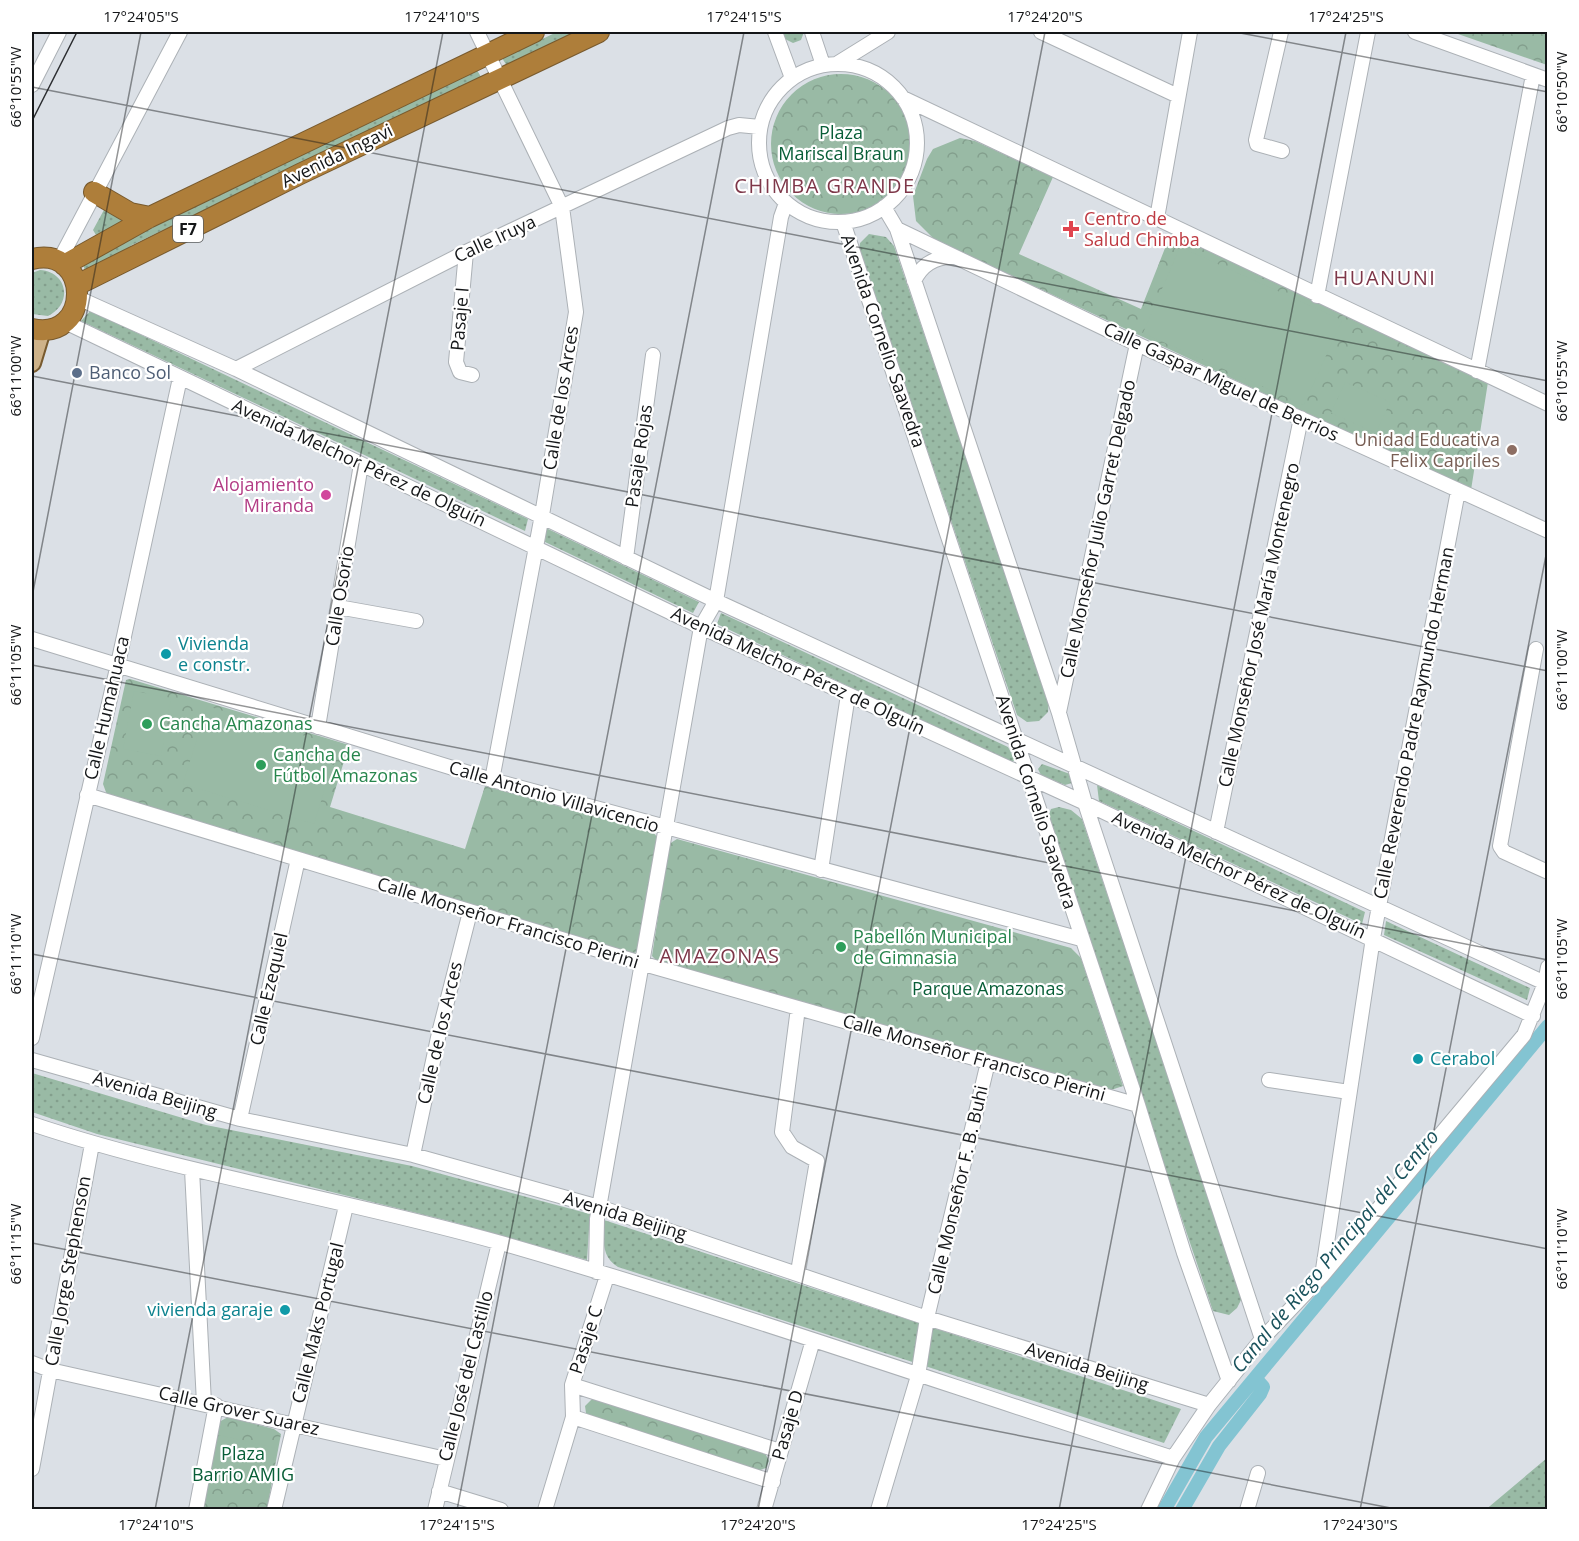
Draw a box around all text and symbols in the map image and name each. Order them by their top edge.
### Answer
text: 17°24'05"S [103,6,179,26]
text: 17°24'10"S [404,6,480,26]
text: 17°24'15"S [706,6,782,26]
text: 17°24'20"S [1007,6,1083,26]
text: 17°24'25"S [1308,6,1384,26]
text: 66°10'55"W [5,46,25,128]
text: 66°10'50"W [1551,51,1571,133]
street label: Avenida Ingavi [277,118,396,192]
park label: Plaza Mariscal Braun [778,120,904,165]
district label: CHIMBA GRANDE [734,172,916,199]
place label: Centro de Salud Chimba [1084,206,1200,251]
street label: Calle Iruya [450,209,539,267]
road number: F7 [173,216,203,242]
marker: Centro de Salud Chimba [1062,220,1080,238]
street label: Avenida Cornelio Saavedra [836,231,932,451]
district label: HUANUNI [1334,264,1436,291]
street label: Pasaje I [444,286,474,352]
street label: Calle Gaspar Miguel de Berrios [1100,316,1343,446]
street label: Calle de los Arces [537,324,583,472]
text: 66°11'00"W [5,335,25,417]
text: 66°10'55"W [1551,340,1571,422]
place label: Banco Sol [89,360,171,384]
marker: Banco Sol [70,366,84,380]
street label: Calle Monseñor Julio Garret Delgado [1054,377,1140,680]
street label: Avenida Melchor Pérez de Olguín [229,393,490,532]
street label: Pasaje Rojas [619,403,657,509]
place label: Unidad Educativa Felix Capriles [1354,427,1500,472]
marker: Unidad Educativa Felix Capriles [1505,443,1519,457]
street label: Calle Monseñor José María Montenegro [1212,460,1304,789]
place label: Alojamiento Miranda [213,472,314,517]
marker: Alojamiento Miranda [319,488,333,502]
street label: Calle Osorio [319,544,359,648]
street label: Calle Reverendo Padre Raymundo Herman [1367,545,1459,901]
street label: Avenida Melchor Pérez de Olguín [668,601,929,740]
text: 66°11'05"W [5,624,25,706]
text: 66°11'00"W [1551,629,1571,711]
place label: Vivienda e constr. [178,631,250,676]
street label: Calle Humahuaca [78,634,134,782]
marker: Vivienda e constr. [159,647,173,661]
street label: Avenida Cornelio Saavedra [991,691,1083,912]
place label: Cancha Amazonas [159,711,313,735]
marker: Cancha Amazonas [140,717,154,731]
place label: Cancha de Fútbol Amazonas [273,742,418,787]
street label: Calle Antonio Villavicencio [446,755,662,838]
marker: Cancha de Fútbol Amazonas [254,758,268,772]
street label: Avenida Melchor Pérez de Olguín [1109,805,1370,944]
street label: Calle Monseñor Francisco Pierini [375,871,642,973]
text: 66°11'10"W [5,913,25,995]
text: 66°11'05"W [1551,918,1571,1000]
place label: Pabellón Municipal de Gimnasia [853,924,1012,969]
street label: Calle Ezequiel [243,930,293,1048]
marker: Pabellón Municipal de Gimnasia [834,940,848,954]
district label: AMAZONAS [660,942,780,969]
street label: Calle de los Arces [411,959,467,1106]
park label: Parque Amazonas [912,976,1064,1000]
street label: Calle Monseñor Francisco Pierini [840,1008,1108,1106]
place label: Cerabol [1430,1046,1495,1070]
marker: Cerabol [1411,1052,1425,1066]
street label: Avenida Beijing [90,1065,220,1123]
street label: Calle Monseñor F. B. Buhi [921,1083,993,1297]
water label: Canal de Riego Principal del Centro [1225,1123,1445,1378]
street label: Calle Jorge Stephenson [38,1174,96,1368]
street label: Avenida Beijing [561,1185,690,1245]
text: 66°11'15"W [5,1203,25,1285]
text: 66°11'10"W [1551,1208,1571,1290]
street label: Calle Maks Portugal [285,1240,349,1406]
street label: Calle José del Castillo [432,1288,498,1464]
place label: vivienda garaje [147,1297,273,1321]
marker: vivienda garaje [278,1303,292,1317]
street label: Pasaje C [563,1303,607,1377]
street label: Avenida Beijing [1023,1336,1152,1396]
street label: Calle Grover Suarez [156,1380,322,1440]
street label: Pasaje D [766,1387,808,1463]
park label: Plaza Barrio AMIG [192,1441,294,1486]
text: 17°24'10"S [118,1514,194,1534]
text: 17°24'15"S [419,1514,495,1534]
text: 17°24'20"S [720,1514,796,1534]
text: 17°24'25"S [1021,1514,1097,1534]
text: 17°24'30"S [1322,1514,1398,1534]

